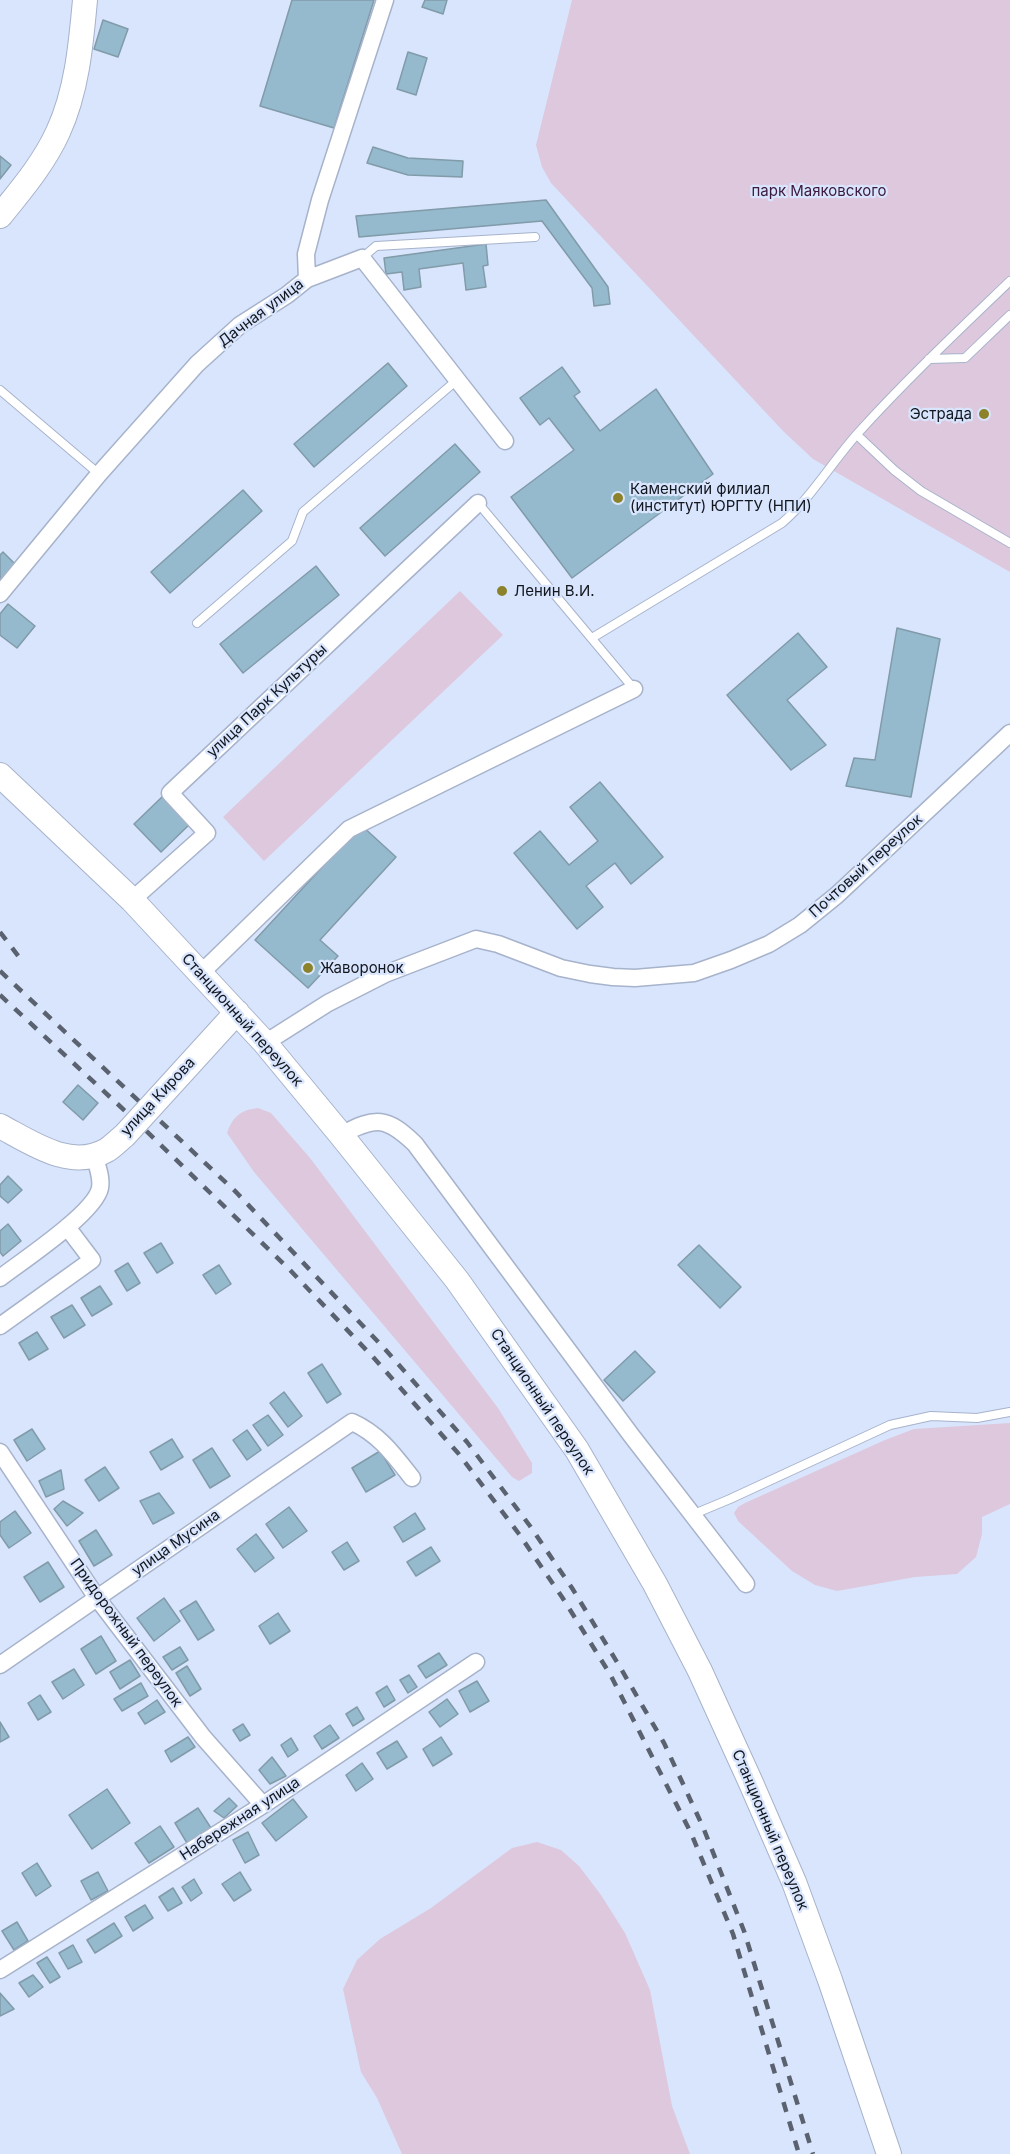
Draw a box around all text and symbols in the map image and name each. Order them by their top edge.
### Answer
park label: парк Маяковского [752,182,886,200]
street label: Дачная улица [215,275,307,351]
place label: Эстрада [910,405,972,423]
marker: Эстрада [977,407,991,421]
place label: Каменский филиал (институт) ЮРГТУ (НПИ) [630,480,812,515]
marker: Каменский филиал (институт) ЮРГТУ (НПИ) [611,491,625,505]
place label: Ленин В.И. [514,582,595,600]
marker: Ленин В.И. [495,584,509,598]
street label: улица Парк Культуры [203,641,331,761]
street label: Почтовый переулок [806,810,926,922]
street label: Станционный переулок [178,950,306,1090]
place label: Жаворонок [320,959,404,977]
marker: Жаворонок [301,961,315,975]
street label: улица Кирова [117,1054,199,1140]
street label: Станционный переулок [486,1325,598,1479]
street label: улица Мусина [129,1506,223,1580]
street label: Придорожный переулок [66,1555,186,1711]
street label: Станционный переулок [728,1747,812,1913]
street label: Набережная улица [177,1773,303,1865]

